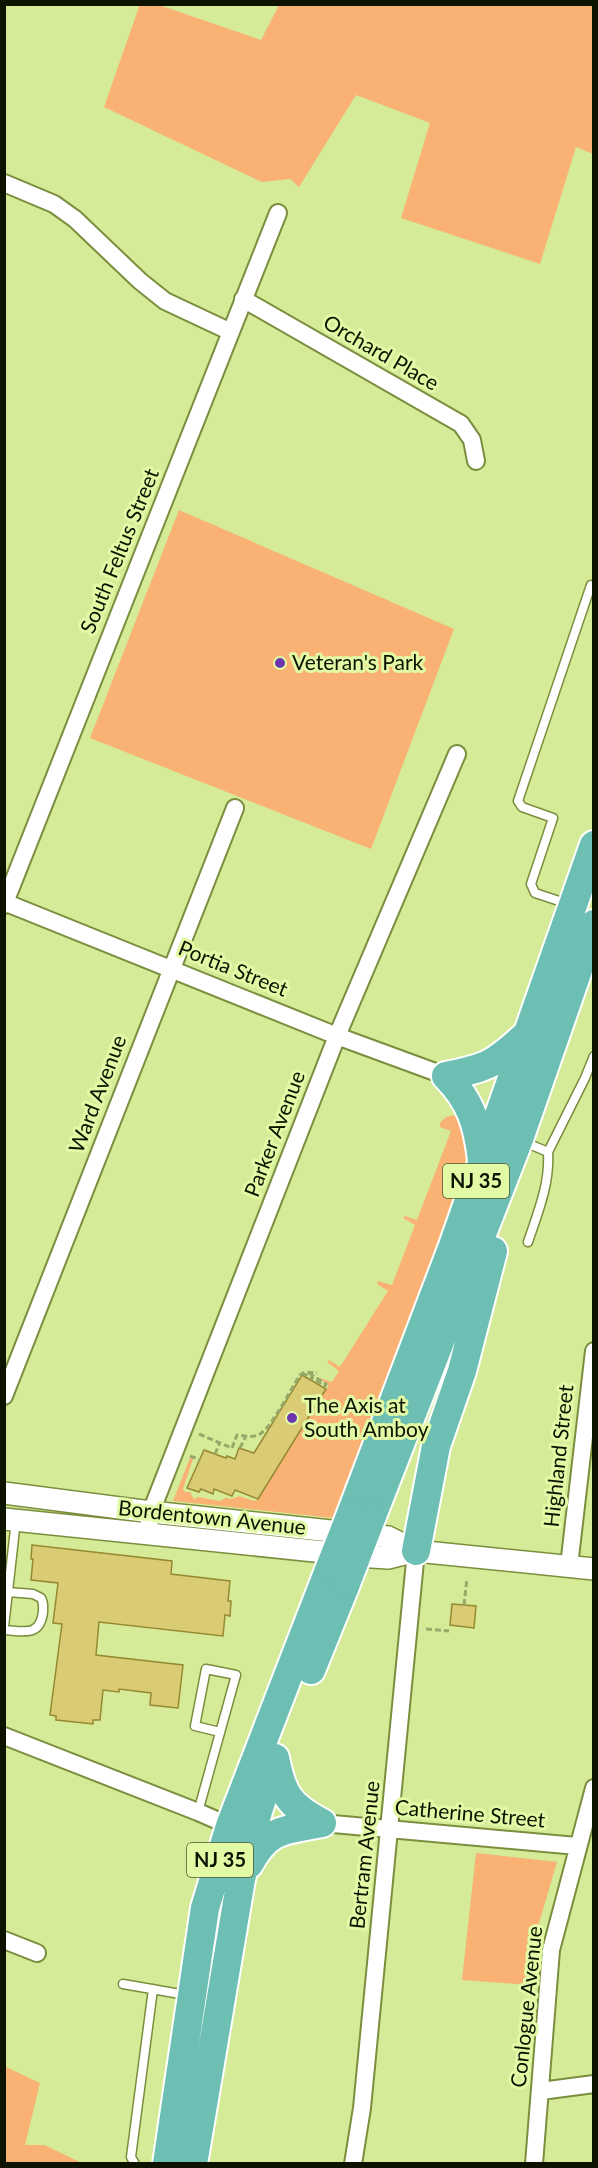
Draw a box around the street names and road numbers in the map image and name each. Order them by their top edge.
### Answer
street label: Orchard Place [320,309,444,395]
street label: South Feltus Street [74,464,163,637]
street label: Portia Street [175,934,292,1001]
street label: Ward Avenue [63,1031,131,1156]
street label: Parker Avenue [238,1067,309,1200]
road number: NJ 35 [443,1164,509,1198]
street label: Highland Street [538,1383,577,1528]
street label: Bordentown Avenue [117,1494,307,1539]
street label: Bertram Avenue [343,1779,384,1930]
street label: Catherine Street [394,1793,547,1832]
road number: NJ 35 [187,1843,253,1877]
street label: Conlogue Avenue [505,1925,546,2089]

